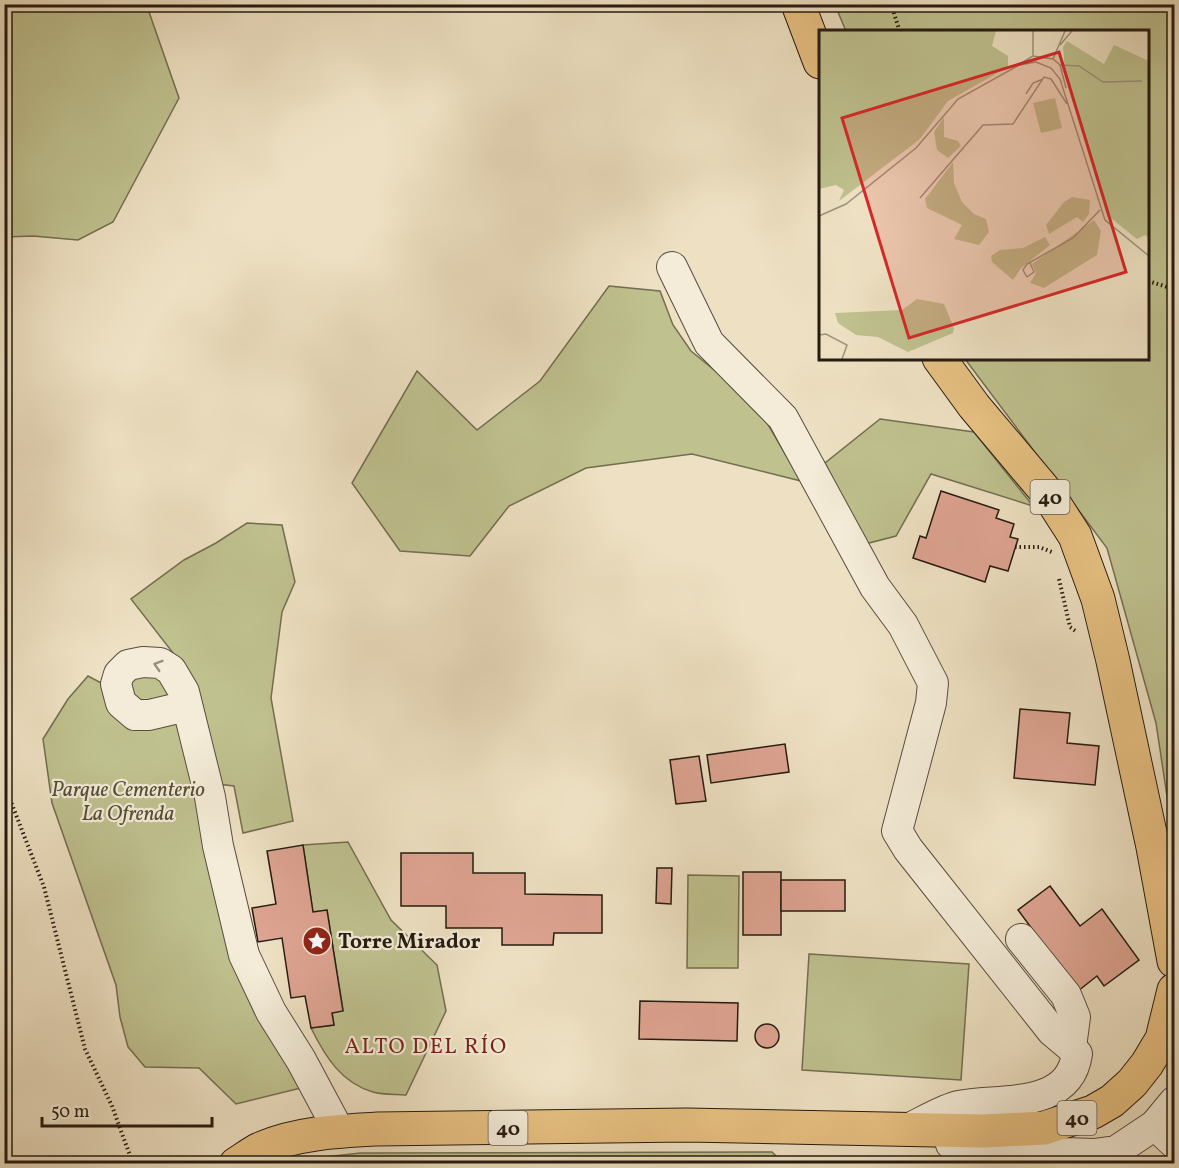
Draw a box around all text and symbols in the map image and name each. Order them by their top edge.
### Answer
inset map [819,30,1149,360]
road number: 40 [1030,480,1070,514]
one-way arrow [154,660,164,672]
park label: Parque Cementerio La Ofrenda [51,776,205,829]
place icon: Torre Mirador [301,925,333,957]
place label: Torre Mirador [338,928,481,957]
district label: ALTO DEL RÍO [344,1032,508,1063]
scale bar [42,1090,212,1128]
text: 50 m [51,1100,90,1125]
road number: 40 [1058,1101,1096,1135]
road number: 40 [488,1111,528,1145]

